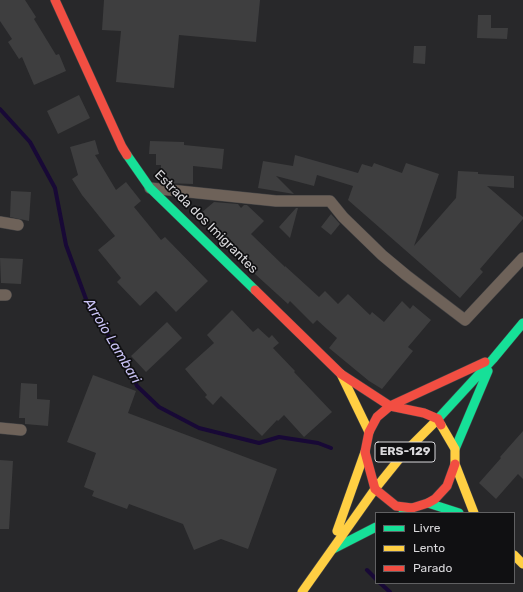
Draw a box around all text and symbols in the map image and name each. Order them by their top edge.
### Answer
street label: Estrada dos Imigrantes [151,167,261,277]
water label: Arroio Lambari [80,295,144,387]
road number: ERS-129 [375,442,435,462]
legend [375,512,515,584]
text: Livre [413,521,440,535]
text: Lento [413,541,445,555]
text: Parado [413,561,452,575]

